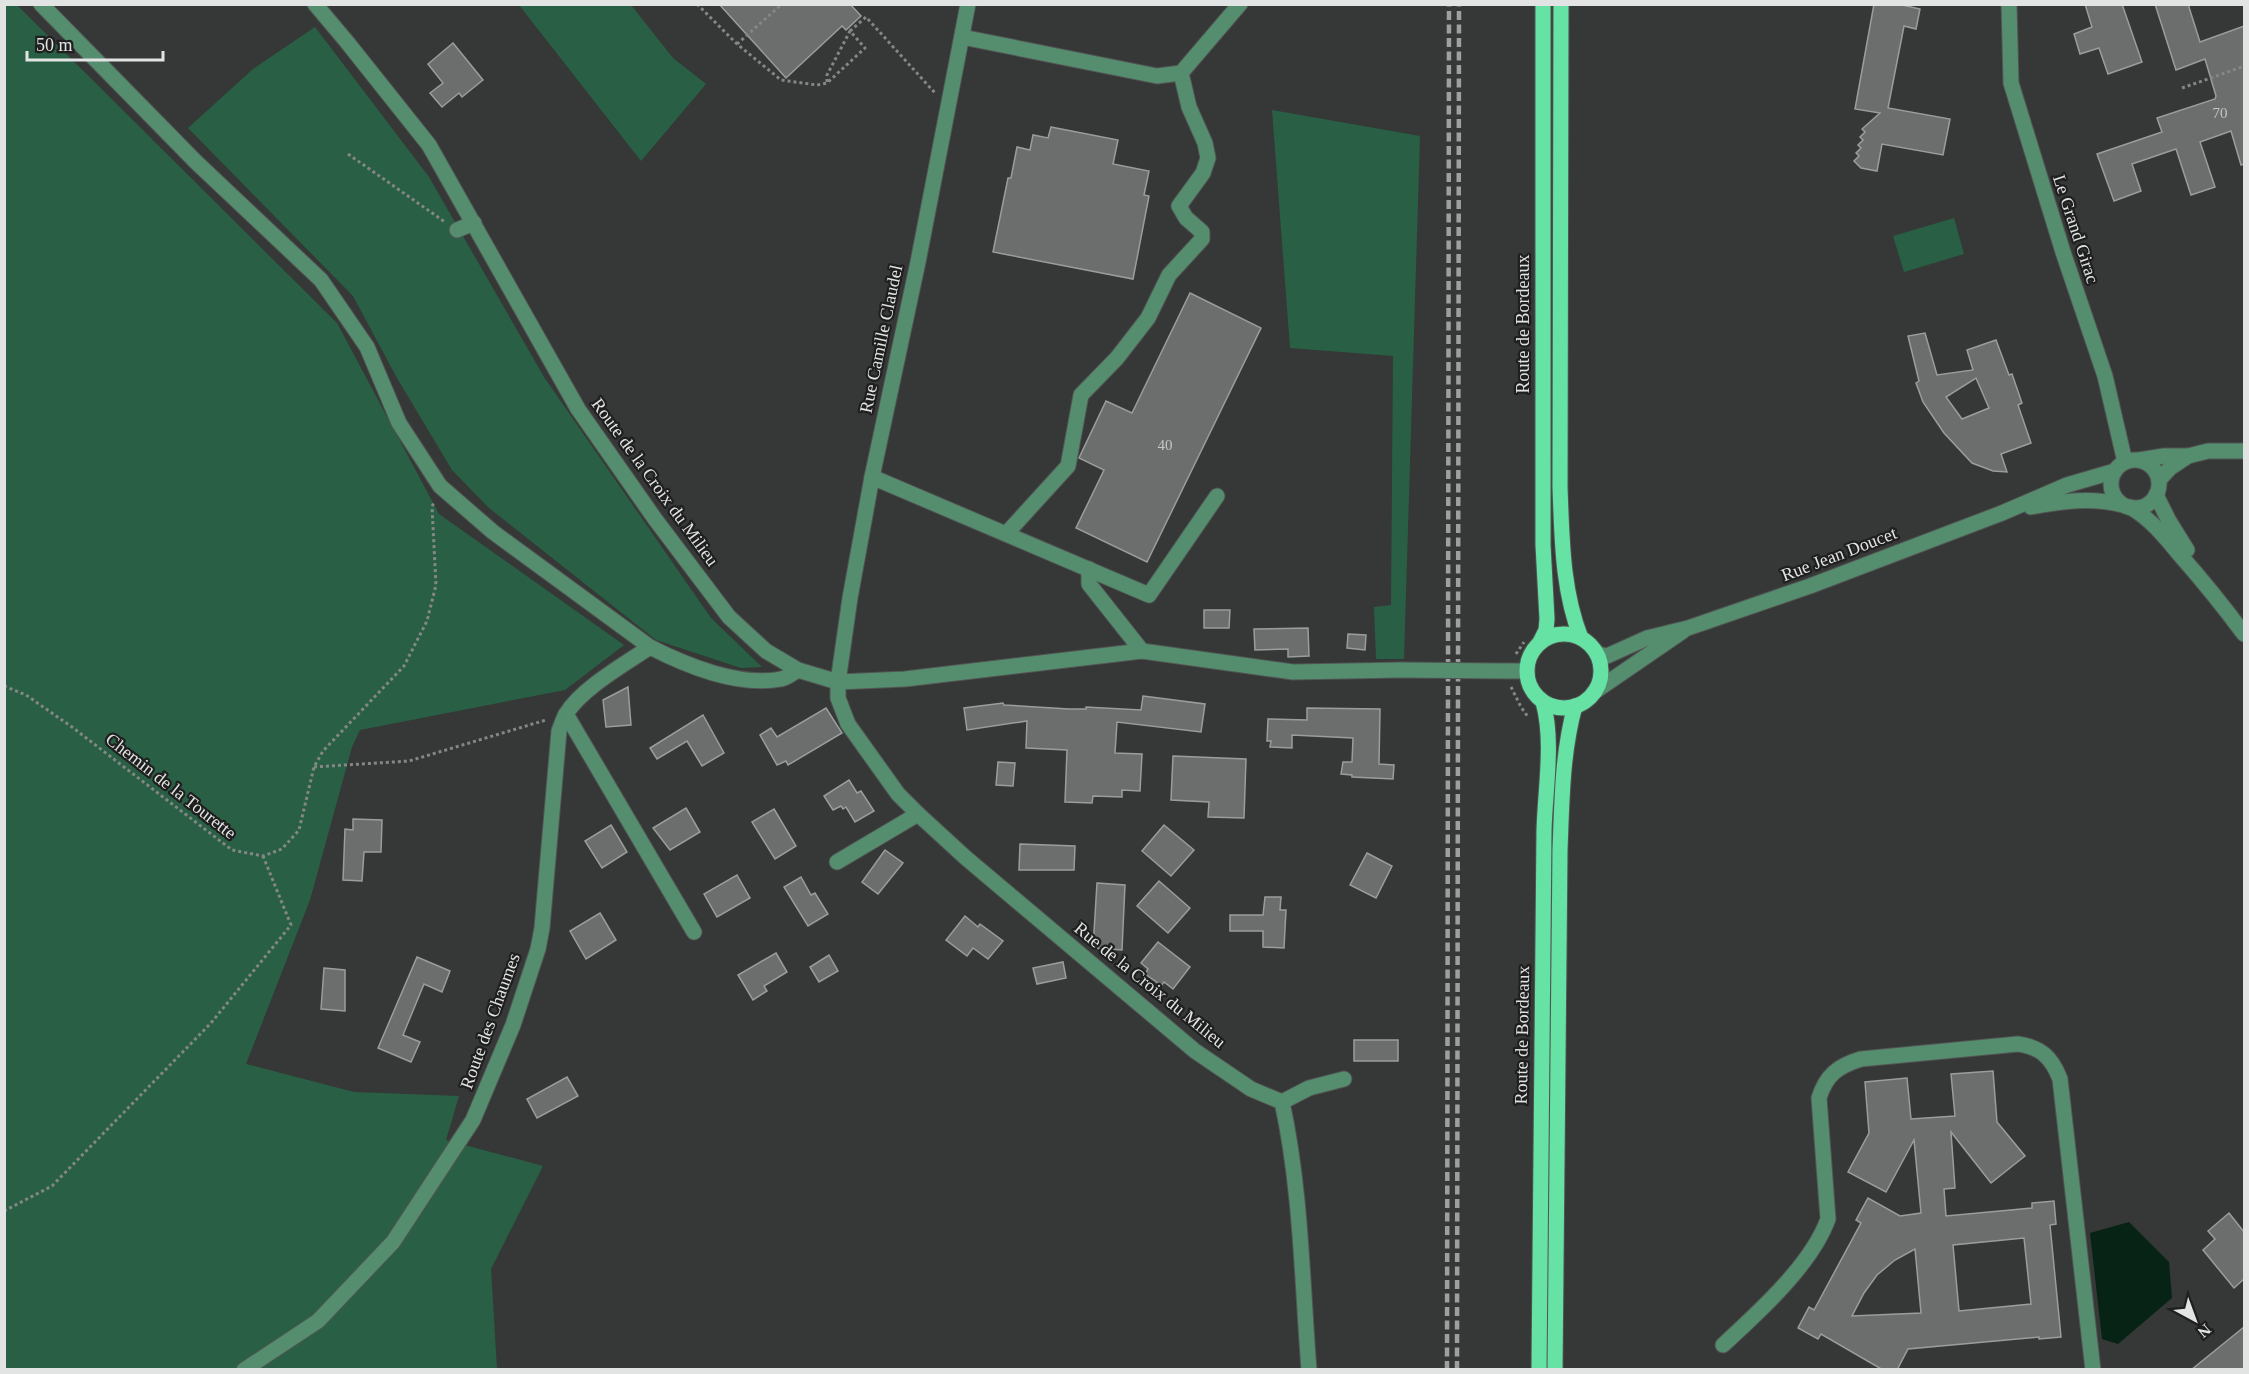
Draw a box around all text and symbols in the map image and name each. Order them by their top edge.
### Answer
scale bar [27,24,164,62]
text: 50 m [36,35,73,55]
house number: 70 [2213,105,2228,121]
street label: Le Grand Girac [2049,172,2103,286]
street label: Route de Bordeaux [1513,255,1533,393]
street label: Rue Camille Claudel [856,263,906,415]
street label: Route de la Croix du Milieu [587,394,723,570]
house number: 40 [1158,437,1173,453]
street label: Rue Jean Doucet [1778,523,1900,585]
street label: Chemin de la Tourette [102,729,240,843]
street label: Rue de la Croix du Milieu [1070,918,1230,1052]
street label: Route des Chaumes [456,950,524,1092]
street label: Route de Bordeaux [1511,965,1533,1105]
north arrow [2165,1290,2225,1350]
text: N [2194,1321,2214,1341]

